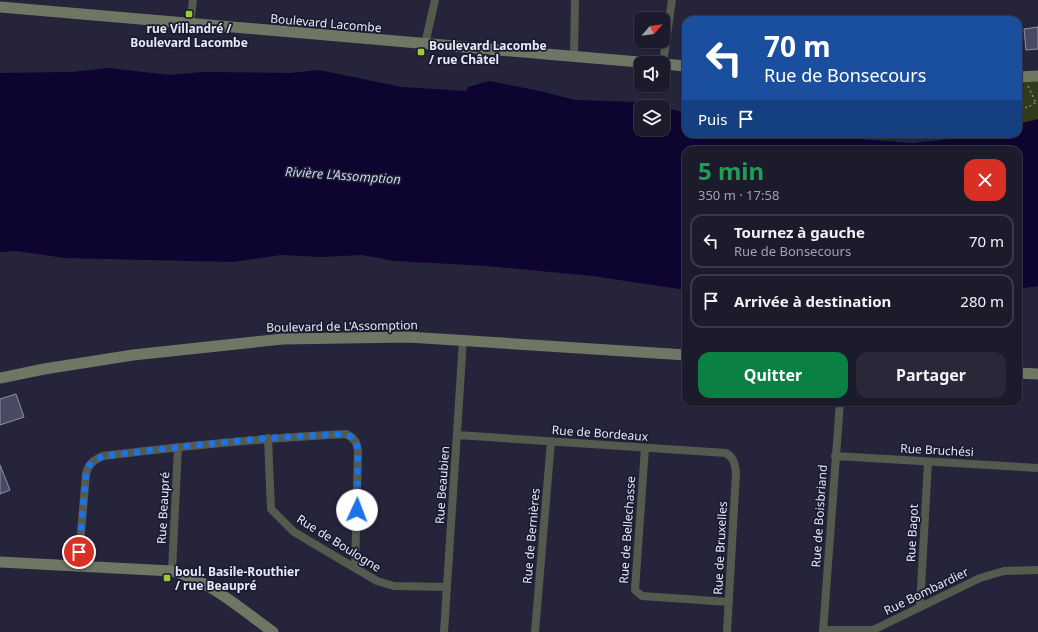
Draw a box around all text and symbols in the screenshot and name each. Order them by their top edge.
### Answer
marker: rue Villandré / Boulevard Lacombe [184,9,194,19]
street label: Boulevard Lacombe [270,10,383,36]
north arrow [634,12,670,48]
map controls [634,12,670,136]
place label: rue Villandré / Boulevard Lacombe [130,20,248,51]
text: 70 m [764,27,831,65]
icon: left [698,32,750,84]
place label: Boulevard Lacombe / rue Châtel [429,37,547,68]
marker: Boulevard Lacombe / rue Châtel [416,47,426,57]
button: sound [634,56,670,92]
text: Rue de Bonsecours [764,63,926,87]
button: layers [634,100,670,136]
icon: arrive [735,108,757,130]
text: Puis [698,109,727,129]
text: 5 min [698,154,764,187]
button: close [964,159,1006,201]
water label: Rivière L'Assomption [285,162,401,188]
text: 350 m · 17:58 [698,186,779,204]
text: Tournez à gauche [734,222,865,242]
icon: left [700,230,722,252]
text: 70 m [969,231,1004,251]
text: Rue de Bonsecours [734,242,851,260]
icon: arrive [700,290,722,312]
text: Arrivée à destination [734,291,891,311]
text: 280 m [960,291,1004,311]
street label: Boulevard de L'Assomption [266,316,418,336]
button: Quitter [698,352,848,398]
button: Partager [856,352,1006,398]
street label: Rue de Bordeaux [551,421,649,445]
street label: Rue Bruchési [900,440,974,460]
street label: Rue Beaubien [431,445,453,525]
street label: Rue de Boisbriand [807,464,831,568]
street label: Rue Beaupré [153,471,173,545]
street label: Rue de Bellechasse [615,475,639,584]
street label: Rue de Bernières [518,487,544,585]
position arrow [336,489,378,531]
street label: Rue de Bruxelles [709,500,731,595]
street label: Rue Bagot [902,503,922,563]
street label: Rue de Boulogne [294,510,385,576]
pin [62,535,96,569]
icon: arrive [68,541,90,563]
place label: boul. Basile-Routhier / rue Beaupré [175,563,300,594]
street label: Rue Bombardier [881,563,971,619]
marker: boul. Basile-Routhier / rue Beaupré [162,573,172,583]

